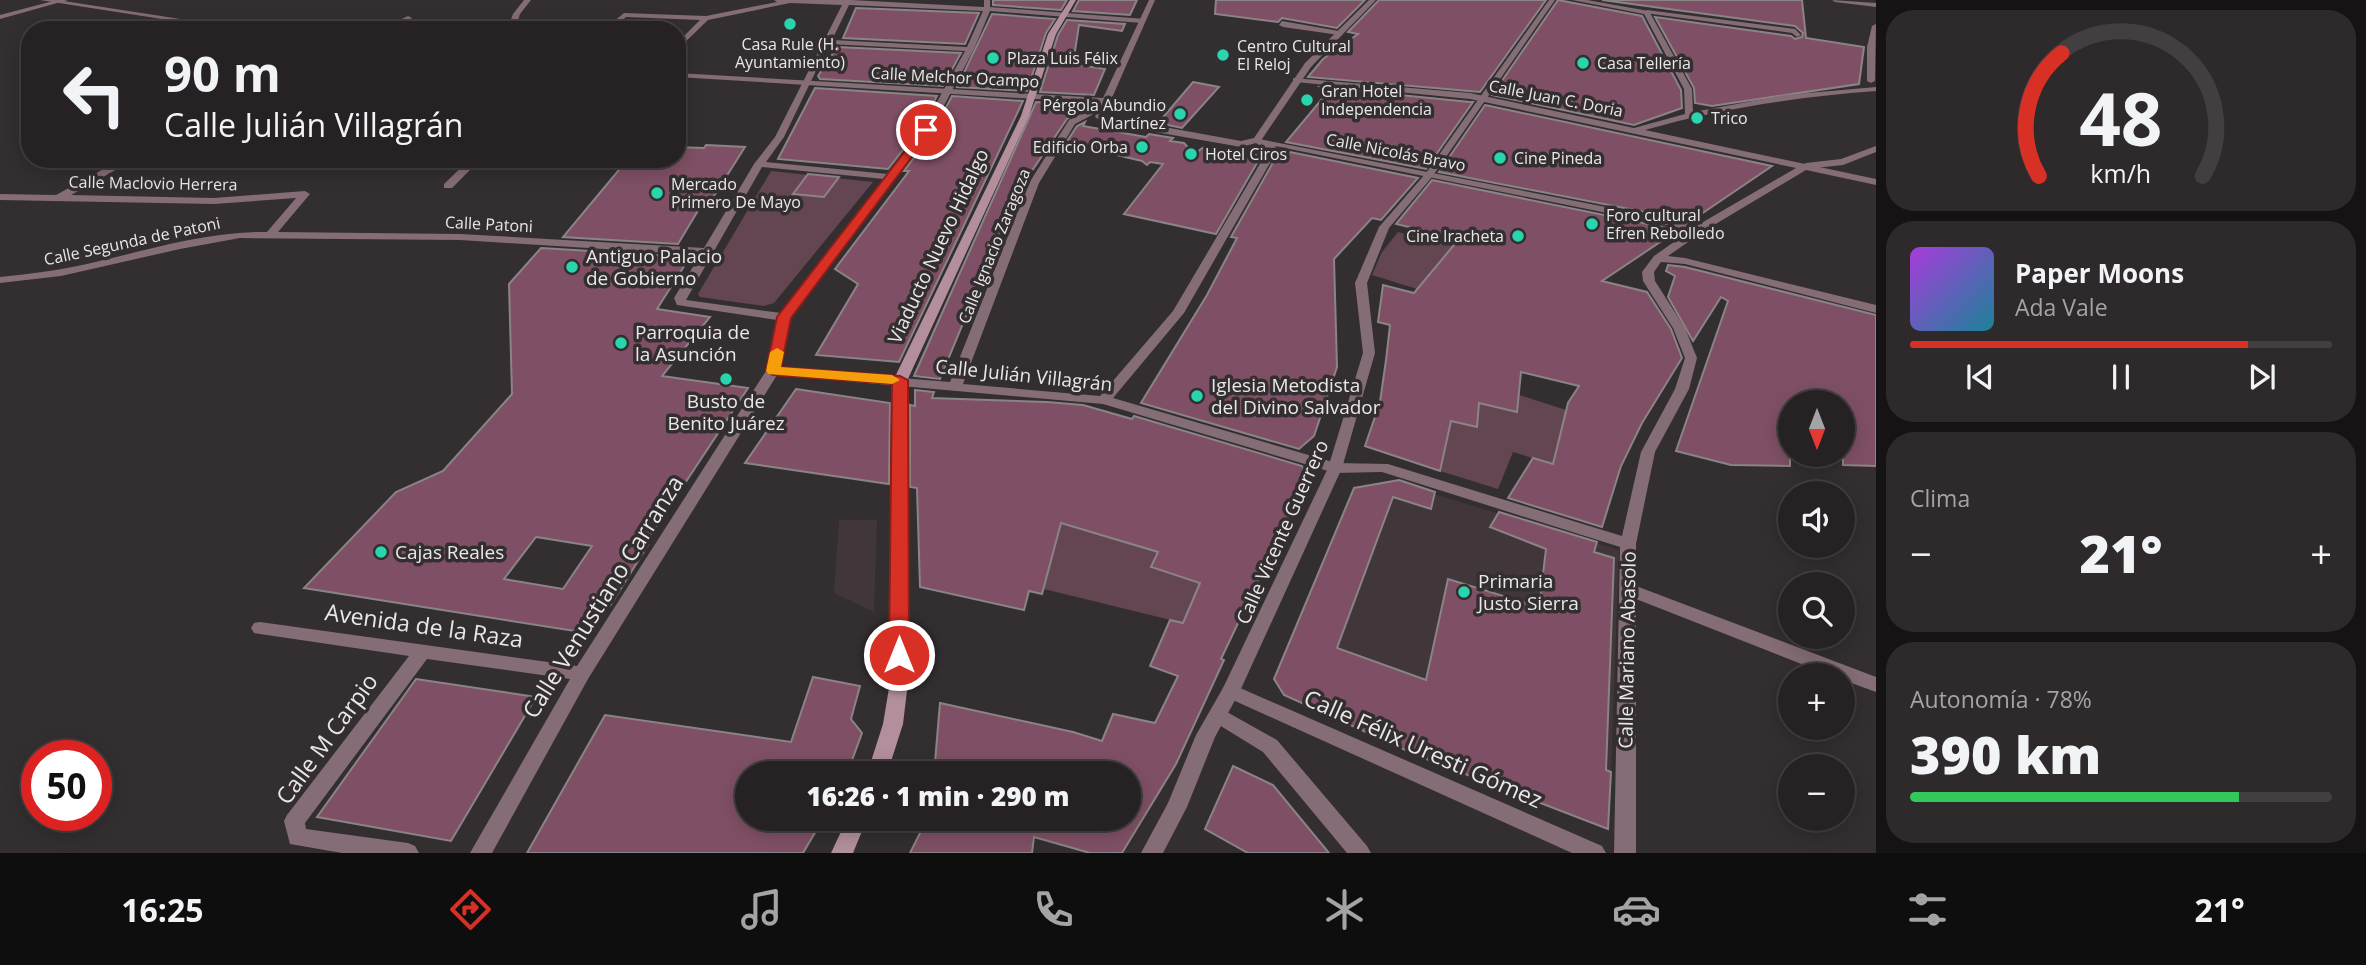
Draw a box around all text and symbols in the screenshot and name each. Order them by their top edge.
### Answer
marker: Casa Rule (H. Ayuntamiento) [782,16,798,32]
place label: Casa Rule (H. Ayuntamiento) [735,33,845,73]
place label: Centro Cultural El Reloj [1237,35,1351,75]
text: 90 m [164,40,281,106]
place label: Plaza Luis Félix [1007,47,1118,69]
marker: Centro Cultural El Reloj [1215,47,1231,63]
icon: left [49,49,140,140]
marker: Plaza Luis Félix [985,50,1001,66]
place label: Casa Tellería [1597,52,1691,74]
marker: Casa Tellería [1575,55,1591,71]
street label: Calle Melchor Ocampo [870,62,1040,92]
text: 48 [2079,69,2163,168]
street label: Calle Juan C. Doria [1487,74,1625,122]
place label: Gran Hotel Independencia [1321,80,1432,120]
marker: Gran Hotel Independencia [1299,92,1315,108]
place label: Pérgola Abundio Martínez [1042,94,1166,134]
pin [896,100,956,160]
text: Calle Julián Villagrán [164,103,463,146]
marker: Pérgola Abundio Martínez [1172,106,1188,122]
place label: Trico [1711,107,1748,129]
marker: Trico [1689,110,1705,126]
icon: arrive [907,111,945,149]
street label: Calle Nicolás Bravo [1324,128,1468,176]
place label: Edificio Orba [1033,136,1128,158]
marker: Edificio Orba [1134,139,1150,155]
place label: Hotel Ciros [1205,143,1287,165]
street label: Viaducto Nuevo Hidalgo [881,144,995,348]
marker: Hotel Ciros [1183,146,1199,162]
place label: Cine Pineda [1514,147,1602,169]
marker: Cine Pineda [1492,150,1508,166]
text: km/h [2091,156,2151,190]
street label: Calle Ignacio Zaragoza [953,165,1035,327]
street label: Calle Maclovio Herrera [68,171,238,195]
place label: Mercado Primero De Mayo [671,173,801,213]
marker: Mercado Primero De Mayo [649,185,665,201]
place label: Foro cultural Efren Rebolledo [1606,204,1725,244]
street label: Calle Patoni [445,211,533,237]
street label: Calle Segunda de Patoni [42,212,222,270]
marker: Foro cultural Efren Rebolledo [1584,216,1600,232]
place label: Cine Iracheta [1406,225,1504,247]
marker: Cine Iracheta [1510,228,1526,244]
place label: Antiguo Palacio de Gobierno [586,243,722,291]
text: Paper Moons [2015,255,2184,291]
marker: Antiguo Palacio de Gobierno [564,259,580,275]
text: Ada Vale [2015,291,2108,323]
place label: Parroquia de la Asunción [635,319,750,367]
marker: Parroquia de la Asunción [613,335,629,351]
street label: Calle Julián Villagrán [934,353,1114,397]
icon: previous [1961,358,1999,396]
icon: pause [2102,358,2140,396]
icon: next [2243,358,2281,396]
marker: Busto de Benito Juárez [718,371,734,387]
place label: Iglesia Metodista del Divino Salvador [1211,372,1381,420]
place label: Busto de Benito Juárez [667,388,785,436]
marker: Iglesia Metodista del Divino Salvador [1189,388,1205,404]
north arrow [1778,390,1855,467]
map controls [1778,390,1855,831]
street label: Calle Vicente Guerrero [1230,436,1334,628]
street label: Calle Venustiano Carranza [514,469,690,724]
button: sound [1778,481,1855,558]
text: Clima [1910,482,1970,514]
text: 21° [2080,517,2162,588]
text: − [1910,527,1932,579]
text: + [2310,527,2332,579]
place label: Cajas Reales [395,539,504,565]
marker: Cajas Reales [373,544,389,560]
street label: Calle Mariano Abasolo [1612,551,1642,749]
place label: Primaria Justo Sierra [1476,568,1579,616]
button: search [1778,572,1855,649]
marker: Primaria Justo Sierra [1456,584,1472,600]
street label: Avenida de la Raza [323,595,525,655]
position arrow [862,618,936,692]
button: + [1778,663,1855,740]
street label: Calle M Carpio [268,666,385,810]
street label: Calle Félix Uresti Gómez [1299,681,1548,815]
text: Autonomía · 78% [1910,683,2092,715]
text: 390 km [1910,718,2101,789]
speed limit sign: 50 [21,740,112,831]
button: − [1778,754,1855,831]
text: 16:26 · 1 min · 290 m [807,778,1069,814]
icon: directions [446,885,495,934]
icon: music [737,885,786,934]
icon: phone [1029,885,1078,934]
icon: climate [1320,885,1369,934]
icon: car [1612,885,1661,934]
icon: filters [1903,885,1952,934]
text: 16:25 [121,888,204,931]
text: 21° [2194,888,2245,931]

